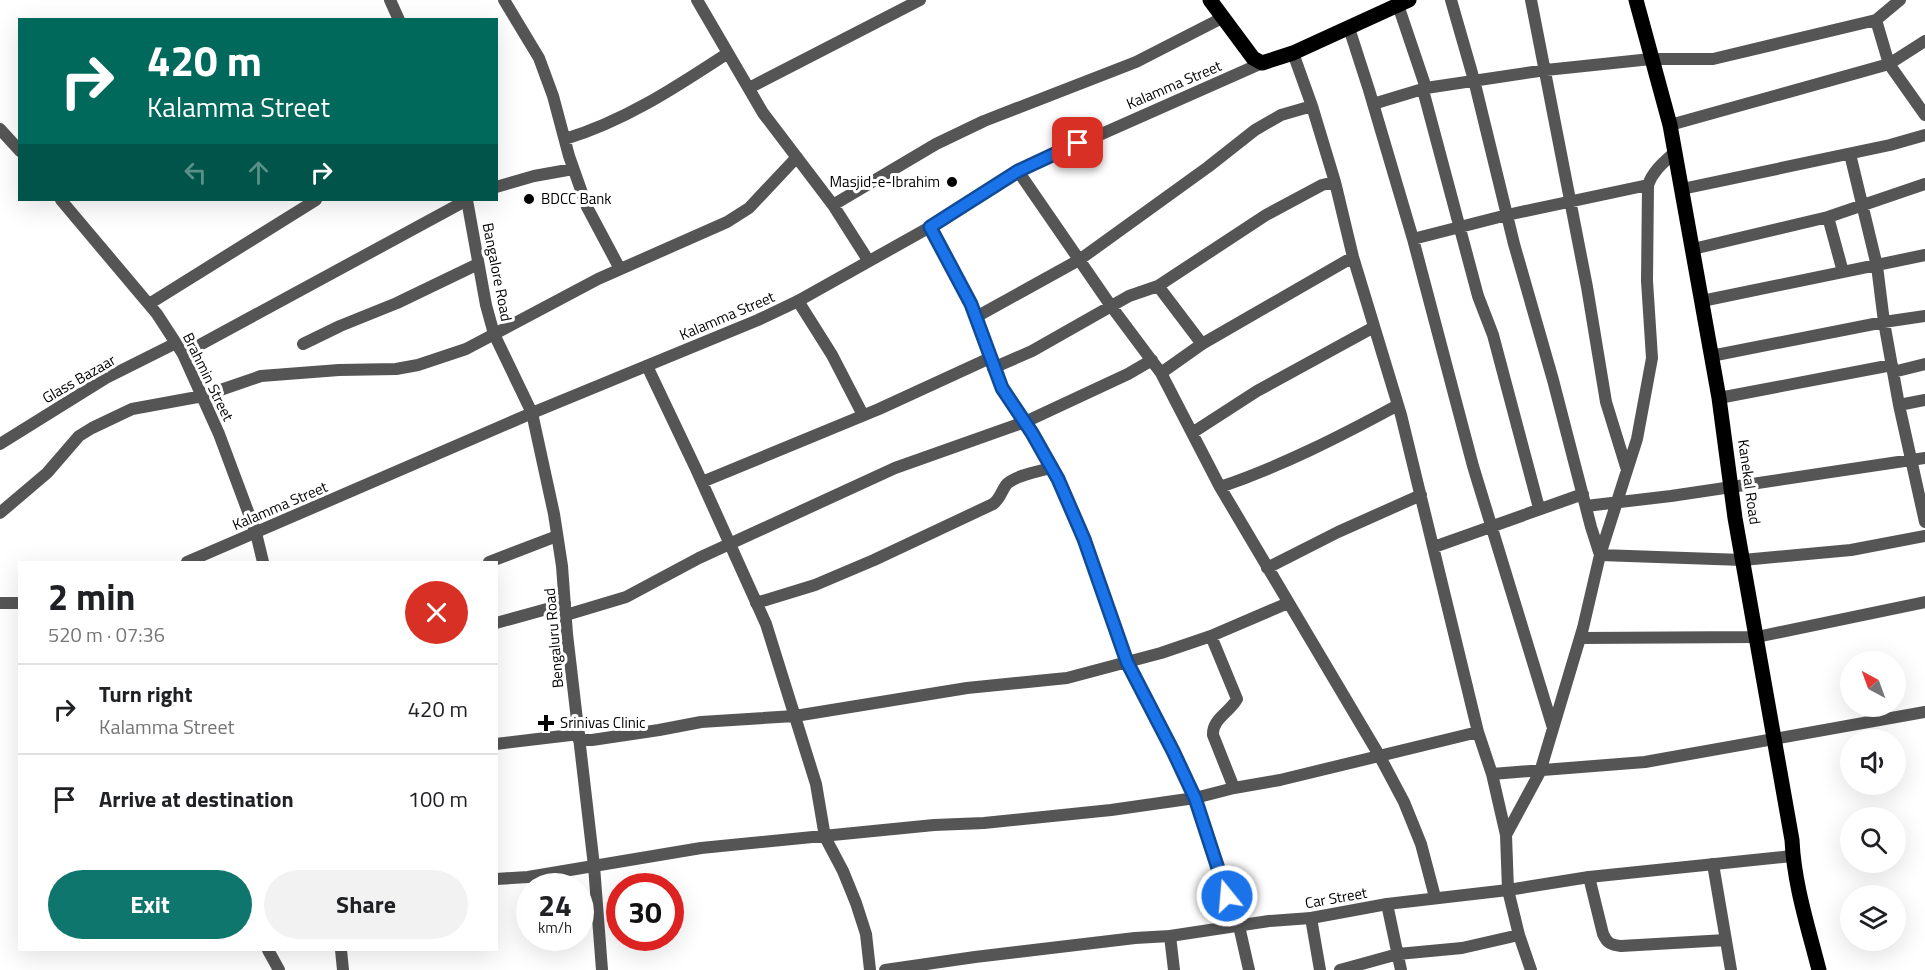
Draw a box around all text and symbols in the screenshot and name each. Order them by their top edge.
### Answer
text: 420 m [147,28,262,92]
icon: right [48,42,126,120]
street label: Kalamma Street [1123,54,1226,115]
text: Kalamma Street [147,86,330,127]
pin [1052,117,1103,168]
icon: arrive [1061,126,1094,159]
icon: left [179,156,212,189]
icon: ahead [242,156,275,189]
icon: right [305,156,338,189]
place label: Masjid-e-Ibrahim [830,170,940,193]
marker: Masjid-e-Ibrahim [945,175,959,189]
place label: BDCC Bank [541,187,611,210]
marker: BDCC Bank [522,192,536,206]
street label: Bangalore Road [477,221,518,323]
street label: Kalamma Street [676,285,779,346]
street label: Brahmin Street [177,329,240,426]
street label: Glass Bazaar [38,348,120,409]
street label: Kanekal Road [1732,438,1767,526]
street label: Kalamma Street [229,475,332,536]
text: 2 min [48,569,135,624]
button: close [405,581,468,644]
street label: Bengaluru Road [538,587,569,689]
text: 520 m · 07:36 [48,619,165,650]
north arrow [1840,651,1906,717]
map controls [1840,651,1906,951]
text: Turn right [99,677,193,711]
text: 420 m [408,692,468,726]
icon: right [48,693,81,726]
text: Kalamma Street [99,711,234,742]
place label: Srinivas Clinic [560,711,646,734]
marker: Srinivas Clinic [537,714,555,732]
button: sound [1840,729,1906,795]
text: Arrive at destination [99,782,294,816]
text: 100 m [408,782,468,816]
icon: arrive [48,783,81,816]
button: search [1840,807,1906,873]
position arrow [1195,864,1259,928]
button: Exit [48,870,252,939]
button: Share [264,870,468,939]
speed limit sign: 30 [606,873,684,951]
street label: Car Street [1303,881,1370,914]
text: 24 [538,882,572,928]
button: layers [1840,885,1906,951]
text: km/h [538,916,572,939]

